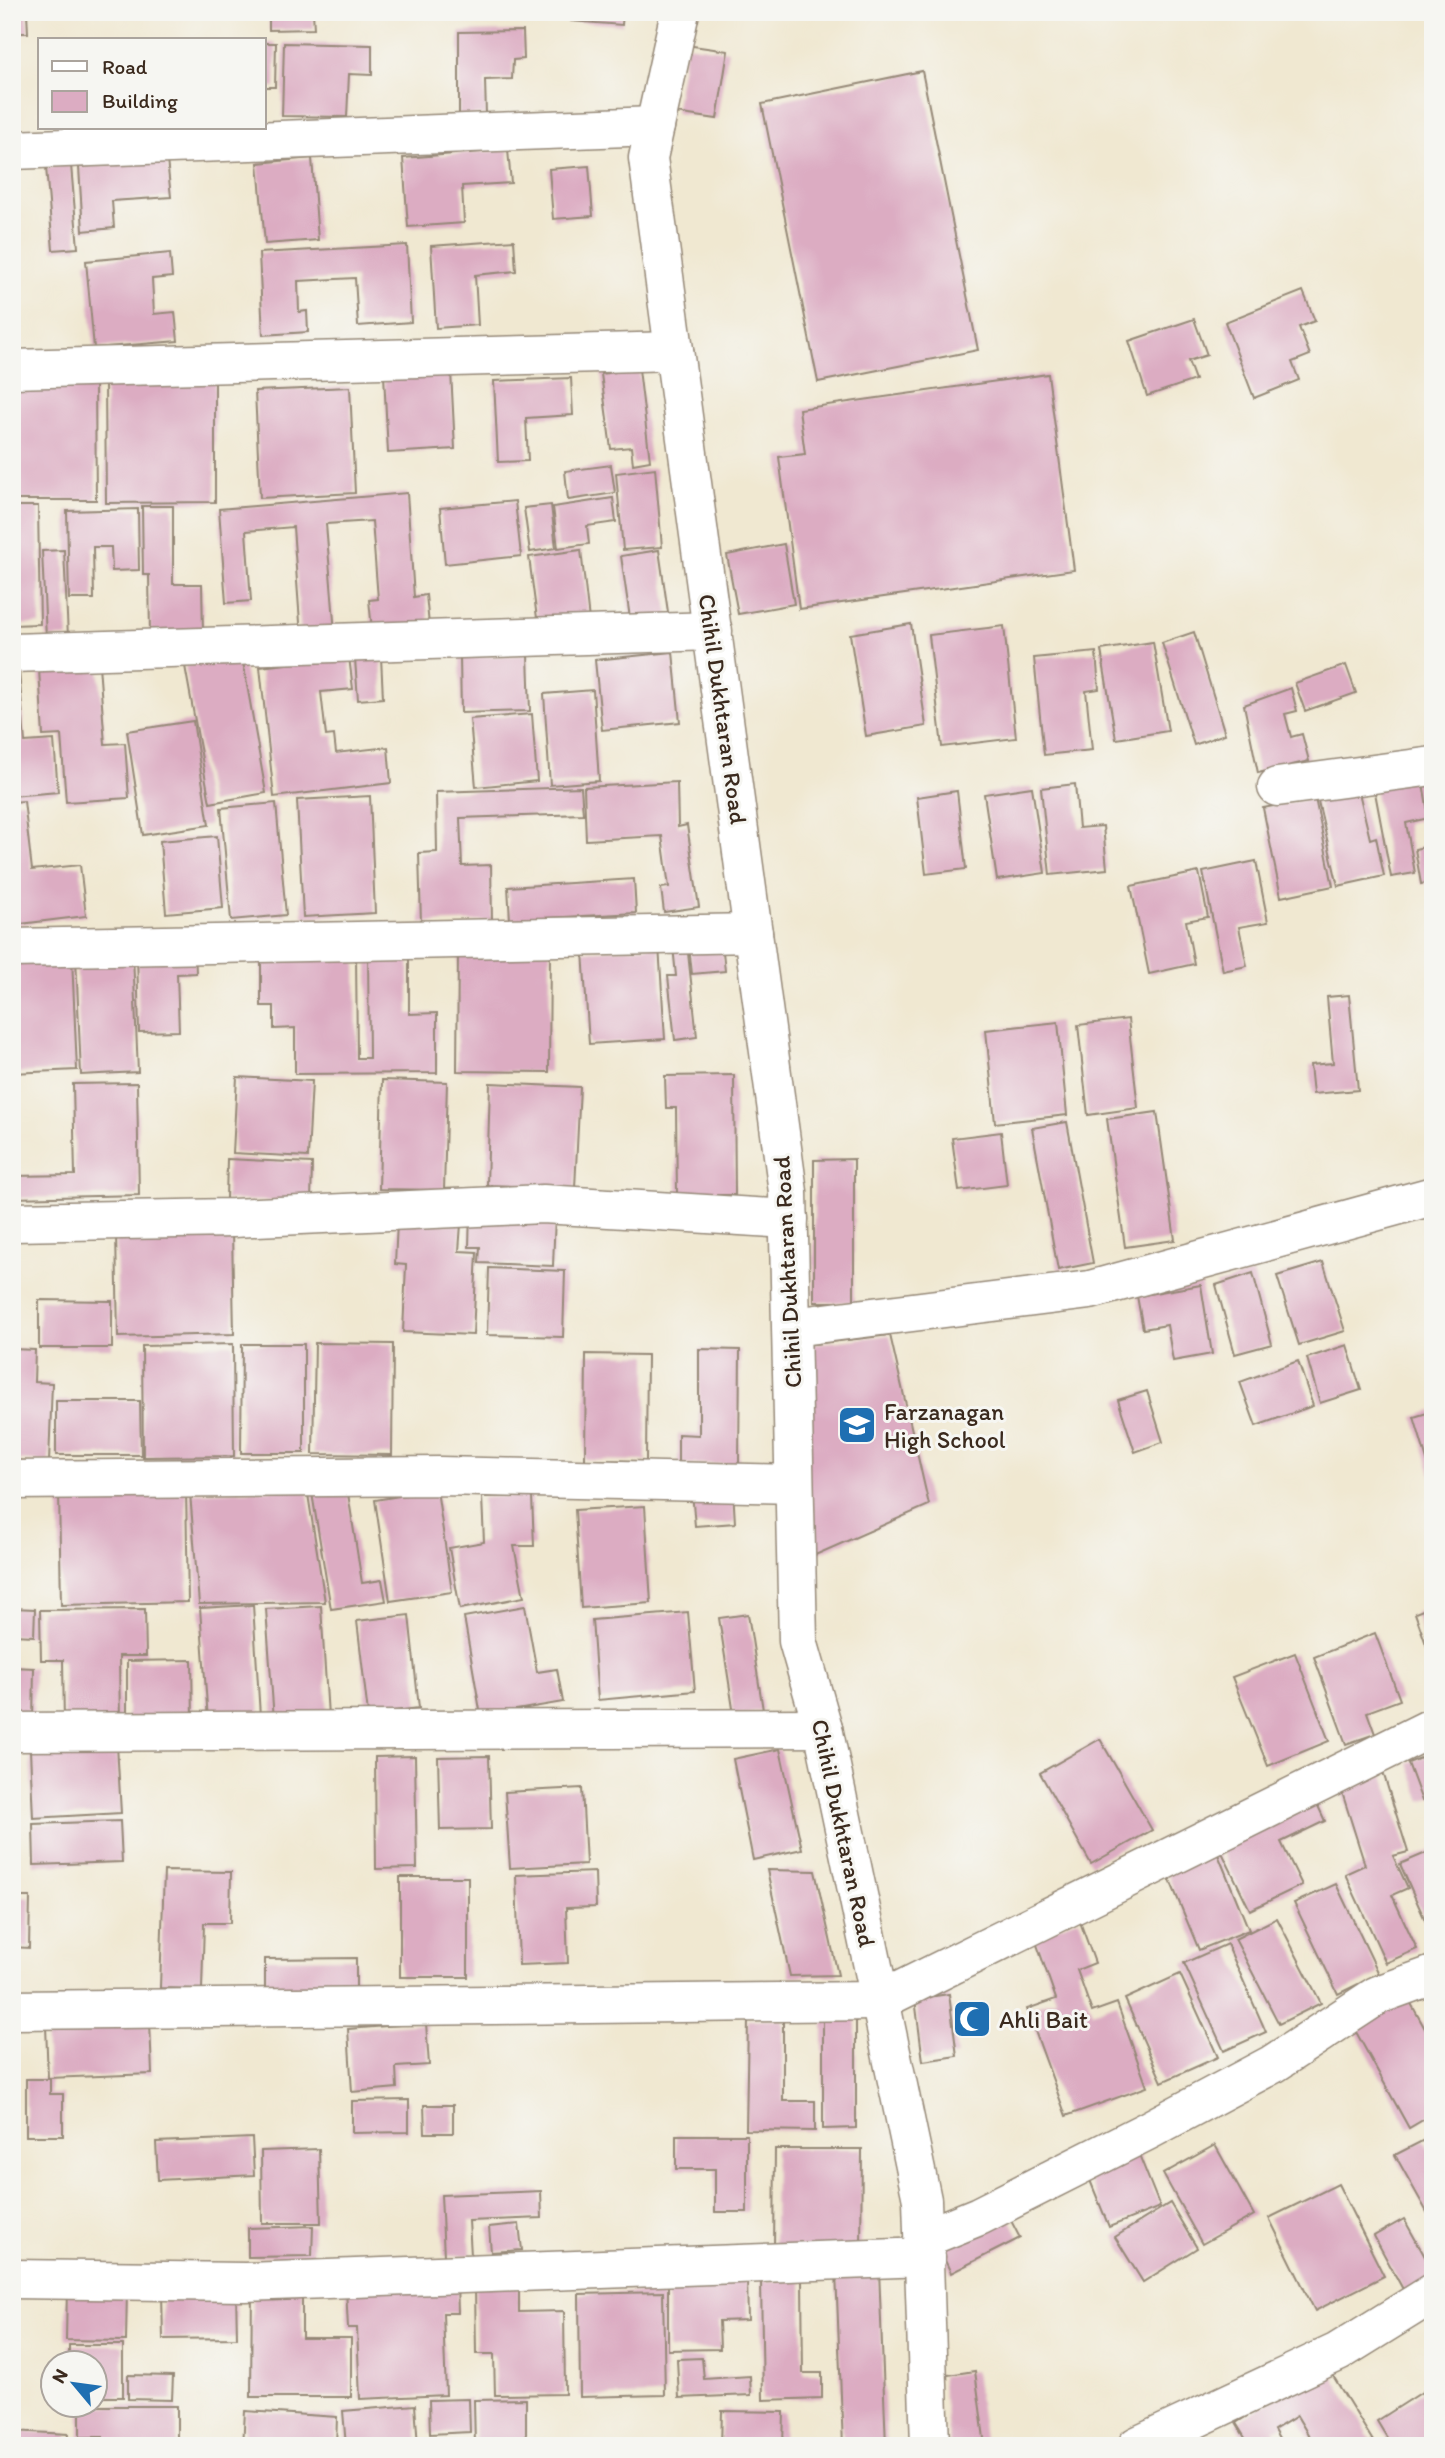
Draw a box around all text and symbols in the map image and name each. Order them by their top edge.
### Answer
legend [38,38,266,130]
text: Road [102,54,148,79]
text: Building [102,88,178,113]
street label: Chihil Dukhtaran Road [692,592,754,826]
street label: Chihil Dukhtaran Road [766,1155,808,1389]
place label: Farzanagan High School [884,1397,1006,1454]
school or university icon: Farzanagan High School [836,1404,878,1446]
street label: Chihil Dukhtaran Road [806,1716,882,1950]
mosque icon: Ahli Bait [951,1998,993,2040]
place label: Ahli Bait [999,2005,1088,2034]
north arrow [38,2350,108,2420]
text: N [46,2365,73,2387]

